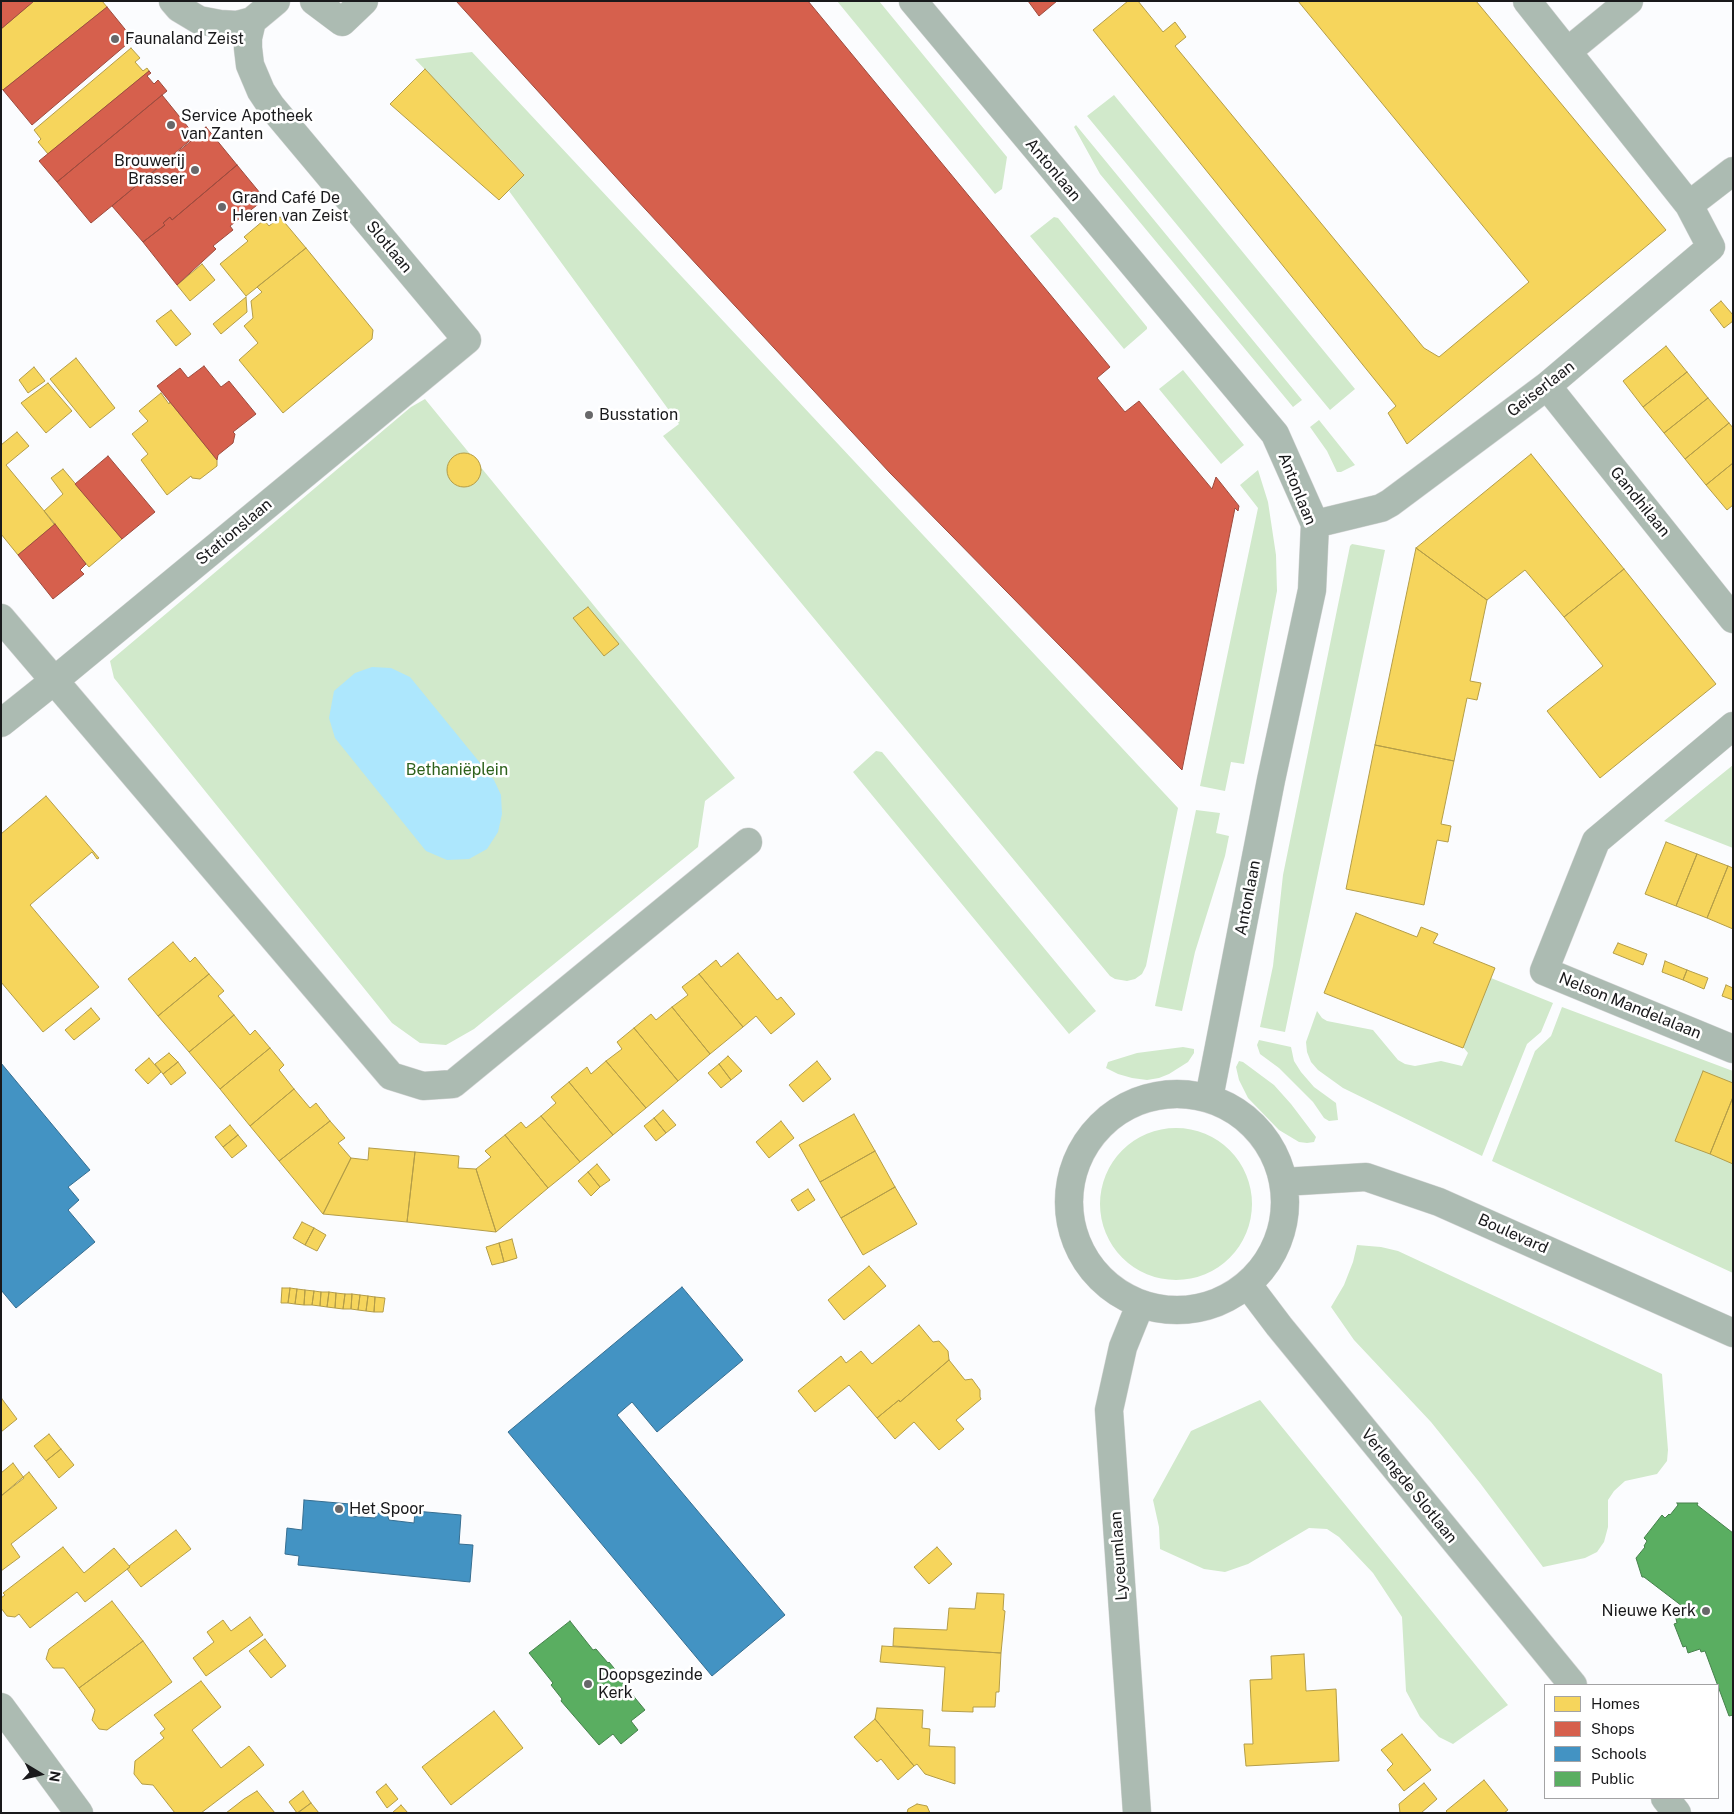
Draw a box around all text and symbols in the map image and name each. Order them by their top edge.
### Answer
place label: Faunaland Zeist [125,29,244,49]
marker: Faunaland Zeist [109,33,121,45]
place label: Service Apotheek van Zanten [181,106,313,144]
marker: Service Apotheek van Zanten [165,119,177,131]
street label: Antonlaan [1021,135,1085,205]
place label: Brouwerij Brasser [114,151,185,189]
marker: Brouwerij Brasser [189,164,201,176]
place label: Grand Café De Heren van Zeist [232,188,348,226]
marker: Grand Café De Heren van Zeist [216,201,228,213]
street label: Slotlaan [362,217,416,277]
street label: Geiserlaan [1504,357,1578,421]
place label: Busstation [599,405,678,425]
marker: Busstation [583,409,595,421]
street label: Antonlaan [1274,450,1320,528]
street label: Gandhilaan [1606,463,1674,541]
street label: Stationslaan [192,495,276,569]
park label: Bethaniëplein [406,760,508,780]
street label: Antonlaan [1231,859,1265,937]
street label: Nelson Mandelalaan [1556,969,1704,1043]
street label: Boulevard [1475,1210,1551,1258]
street label: Verlengde Slotlaan [1357,1425,1461,1547]
place label: Het Spoor [349,1499,425,1519]
marker: Het Spoor [333,1503,345,1515]
street label: Lyceumlaan [1106,1511,1132,1601]
place label: Nieuwe Kerk [1602,1601,1696,1621]
marker: Nieuwe Kerk [1700,1605,1712,1617]
place label: Doopsgezinde Kerk [598,1665,703,1703]
marker: Doopsgezinde Kerk [582,1678,594,1690]
legend [1544,1684,1719,1799]
text: Homes [1591,1695,1640,1712]
text: Shops [1591,1720,1635,1737]
text: Schools [1591,1745,1647,1762]
north arrow [15,1749,65,1799]
text: N [46,1770,64,1783]
text: Public [1591,1770,1635,1787]

